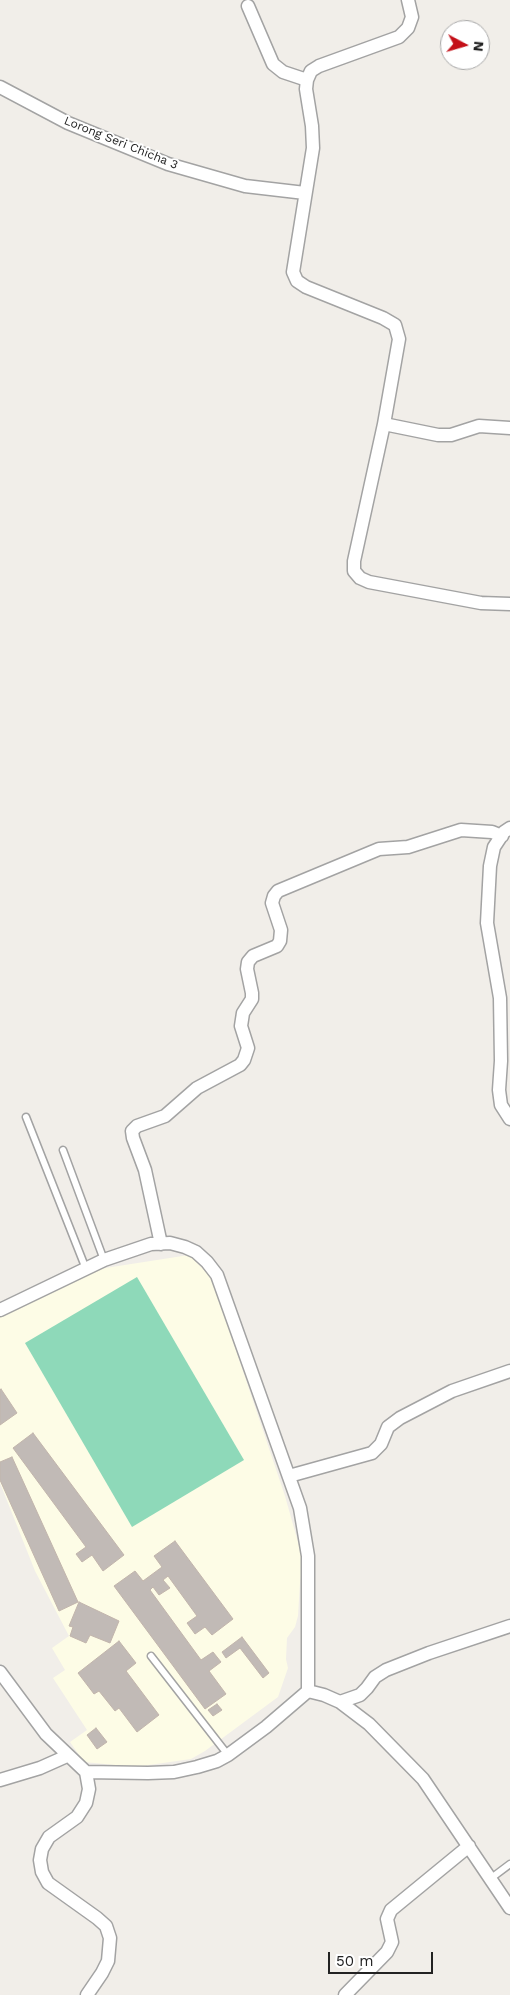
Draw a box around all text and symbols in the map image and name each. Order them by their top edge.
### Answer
north arrow [440,20,490,70]
text: N [470,40,487,52]
street label: Lorong Seri Chicha 3 [62,114,180,172]
scale bar [330,1942,435,1974]
text: 50 m [336,1952,373,1970]

